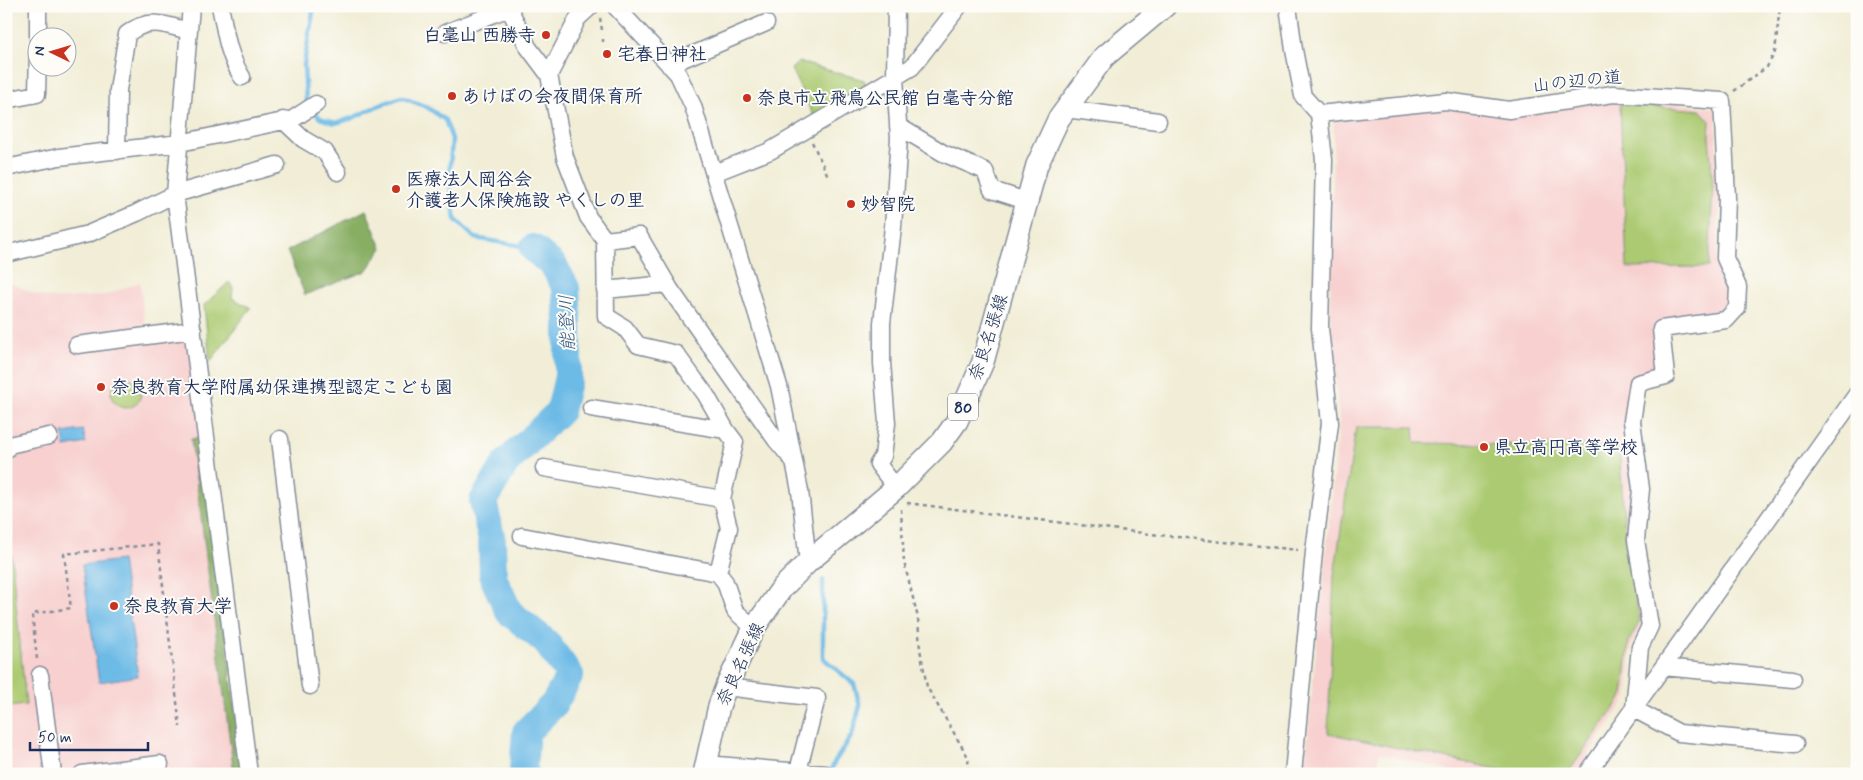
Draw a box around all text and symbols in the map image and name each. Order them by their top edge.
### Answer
place label: 白毫山 西勝寺 [423,24,536,48]
north arrow [28,28,78,78]
marker: 白毫山 西勝寺 [540,29,552,41]
place label: 宅春日神社 [617,43,707,67]
text: N [31,46,49,56]
marker: 宅春日神社 [601,48,613,60]
street label: 山の辺の道 [1531,65,1623,99]
place label: あけぼの会夜間保育所 [462,85,643,109]
place label: 奈良市立飛鳥公民館 白毫寺分館 [757,87,1014,111]
marker: あけぼの会夜間保育所 [446,90,458,102]
marker: 奈良市立飛鳥公民館 白毫寺分館 [741,92,753,104]
place label: 医療法人岡谷会 介護老人保険施設 やくしの里 [406,168,645,213]
marker: 医療法人岡谷会 介護老人保険施設 やくしの里 [390,183,402,195]
place label: 妙智院 [861,193,915,217]
marker: 妙智院 [845,198,857,210]
street label: 奈良名張線 [964,291,1014,384]
water label: 能登川 [554,294,581,352]
place label: 奈良教育大学附属幼保連携型認定こども園 [111,376,453,400]
marker: 奈良教育大学附属幼保連携型認定こども園 [95,381,107,393]
road number: 80 [948,394,978,421]
place label: 県立高円高等学校 [1494,436,1638,460]
marker: 県立高円高等学校 [1478,441,1490,453]
place label: 奈良教育大学 [124,595,232,619]
marker: 奈良教育大学 [108,600,120,612]
street label: 奈良名張線 [711,619,771,710]
scale bar [30,720,148,752]
text: 50 m [38,728,72,748]

